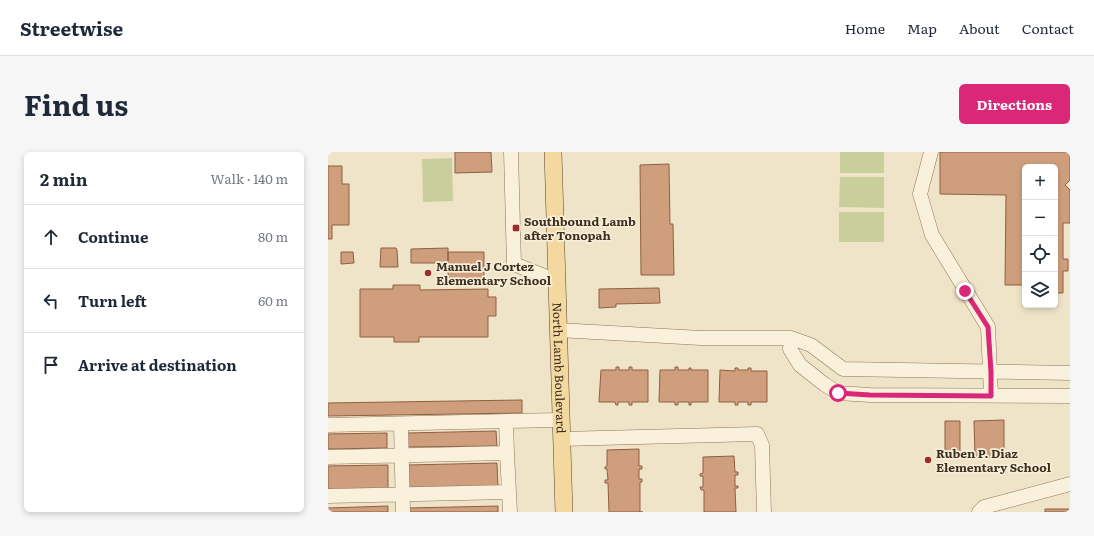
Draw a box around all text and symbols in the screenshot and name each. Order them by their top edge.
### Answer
text: Streetwise [20,14,123,42]
text: Home [845,18,885,38]
text: Map [907,18,937,38]
text: About [959,18,1000,38]
text: Contact [1022,18,1074,38]
text: Find us [24,83,128,125]
button: Directions [959,84,1070,124]
map controls [1022,164,1058,308]
button: + [1022,164,1058,200]
text: 2 min [40,166,88,191]
text: Walk · 140 m [211,169,288,188]
button: − [1022,200,1058,236]
place label: Southbound Lamb after Tonopah [524,212,636,244]
marker: Southbound Lamb after Tonopah [511,223,521,233]
text: Continue [78,225,148,248]
icon: ahead [40,226,62,248]
text: 80 m [258,227,288,246]
button: locate [1022,236,1058,272]
place label: Manuel J Cortez Elementary School [436,257,552,289]
marker: Manuel J Cortez Elementary School [423,268,433,278]
button: layers [1022,272,1058,308]
route end [956,282,974,300]
text: Turn left [78,289,147,312]
icon: left [40,290,62,312]
text: 60 m [258,291,288,310]
street label: North Lamb Boulevard [549,302,571,434]
text: Arrive at destination [78,353,237,376]
icon: arrive [40,354,62,376]
route start [829,384,847,402]
place label: Ruben P. Diaz Elementary School [936,444,1052,476]
marker: Ruben P. Diaz Elementary School [923,455,933,465]

